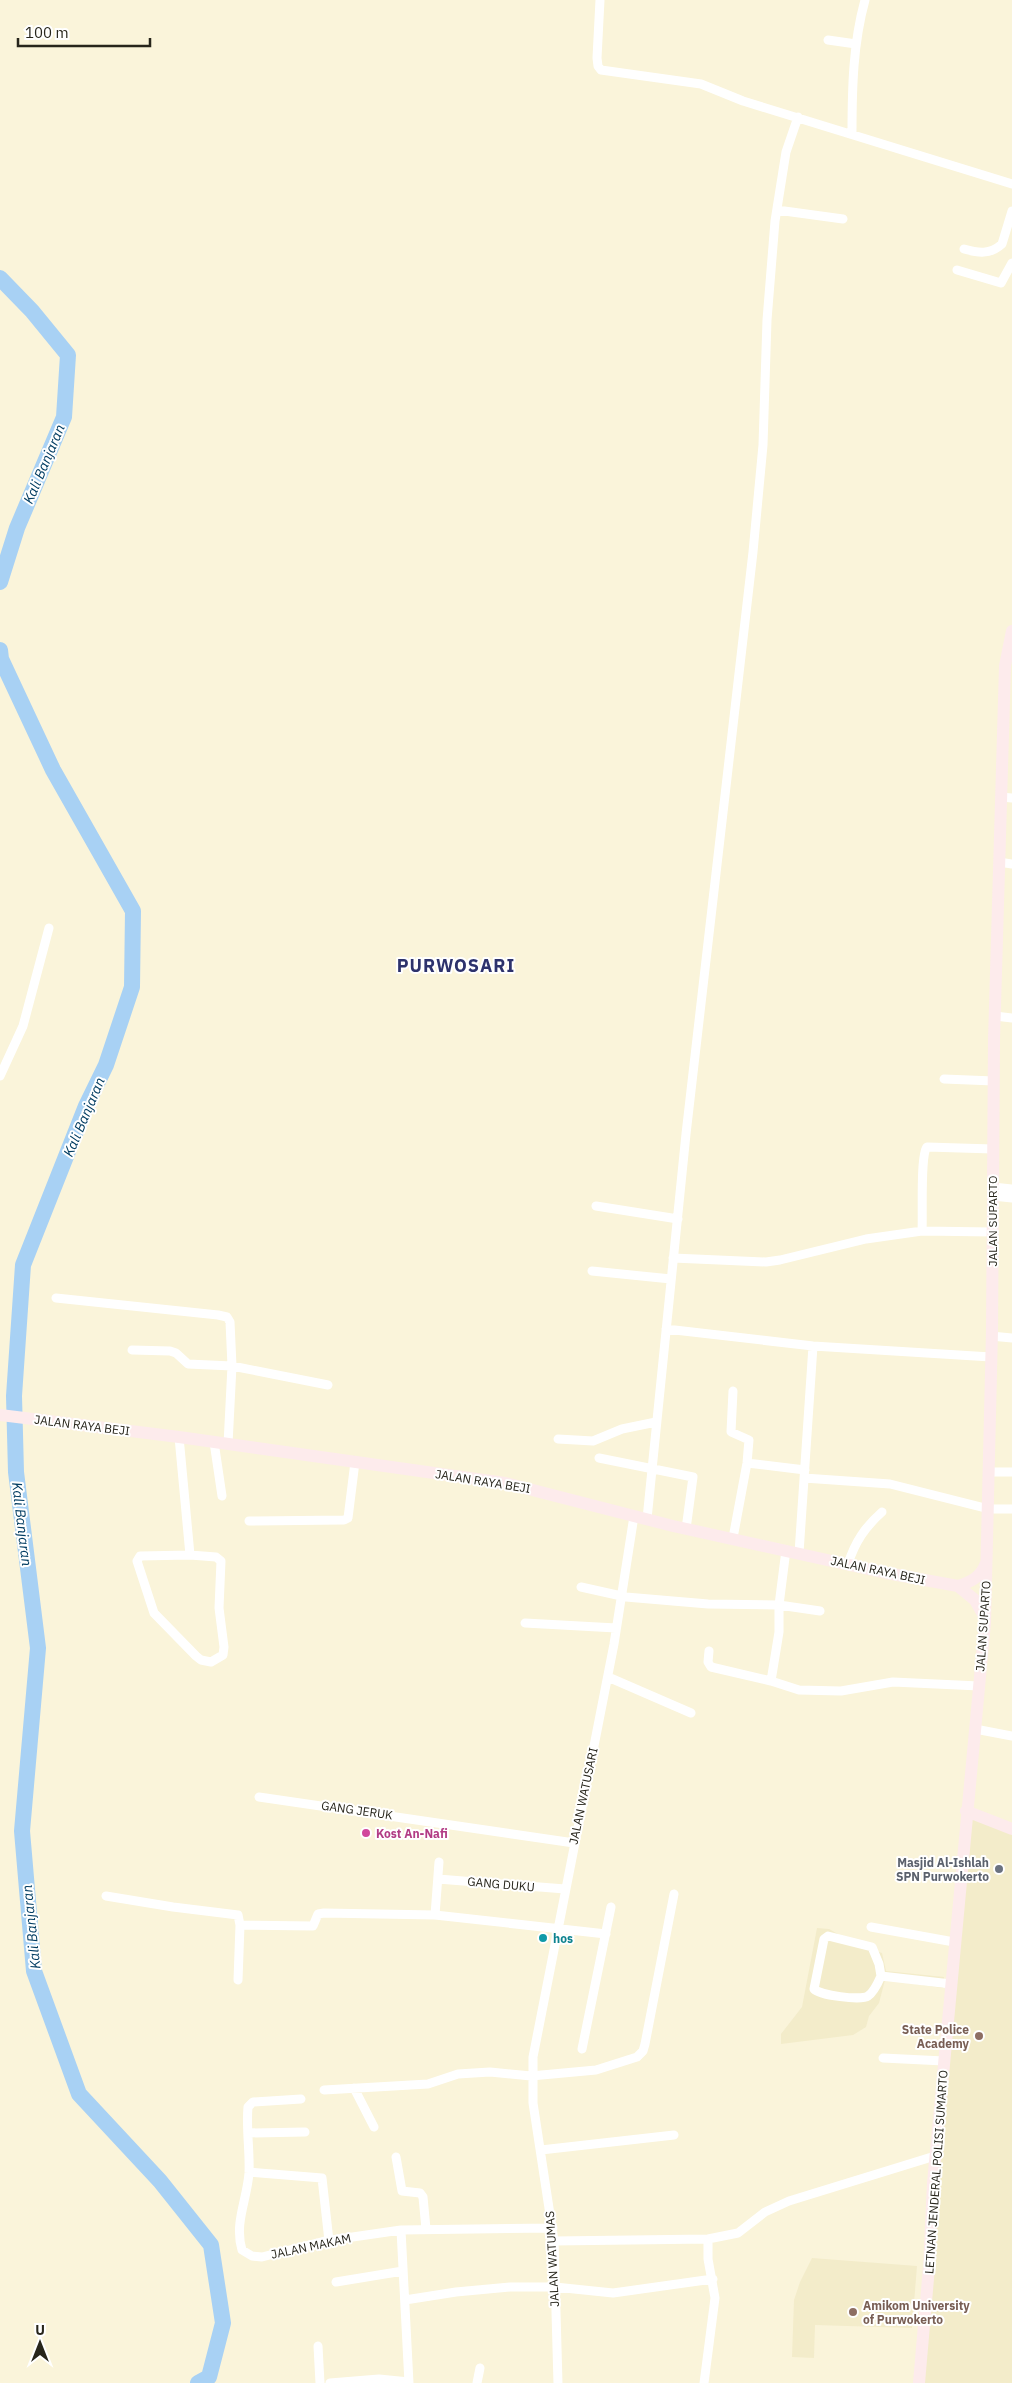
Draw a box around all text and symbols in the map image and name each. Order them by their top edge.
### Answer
scale bar [18,15,150,47]
text: 100 m [25,23,69,42]
water label: Kali Banjaran [19,422,69,506]
district label: PURWOSARI [397,954,515,977]
water label: Kali Banjaran [59,1075,109,1159]
street label: JALAN SUPARTO [985,1175,1000,1267]
street label: JALAN RAYA BEJI [33,1412,131,1438]
street label: JALAN RAYA BEJI [434,1466,532,1496]
water label: Kali Banjaran [8,1481,36,1567]
street label: JALAN RAYA BEJI [829,1553,927,1587]
street label: JALAN SUPARTO [972,1580,994,1672]
street label: JALAN WATUSARI [565,1746,601,1846]
street label: GANG JERUK [320,1798,394,1822]
place label: Kost An-Nafi [376,1826,448,1841]
marker: Kost An-Nafi [360,1827,372,1839]
place label: Masjid Al-Ishlah SPN Purwokerto [896,1855,989,1884]
marker: Masjid Al-Ishlah SPN Purwokerto [993,1863,1005,1875]
street label: GANG DUKU [467,1874,535,1894]
water label: Kali Banjaran [18,1884,44,1970]
place label: hos [553,1931,573,1946]
marker: hos [537,1932,549,1944]
place label: State Police Academy [902,2022,970,2051]
marker: State Police Academy [973,2030,985,2042]
street label: LETNAN JENDERAL POLISI SUMARTO [921,2069,951,2275]
street label: JALAN WATUMAS [542,2211,562,2307]
street label: JALAN MAKAM [270,2230,352,2262]
place label: Amikom University of Purwokerto [863,2298,970,2327]
marker: Amikom University of Purwokerto [847,2306,859,2318]
north arrow [15,2318,65,2368]
text: U [35,2321,45,2339]

